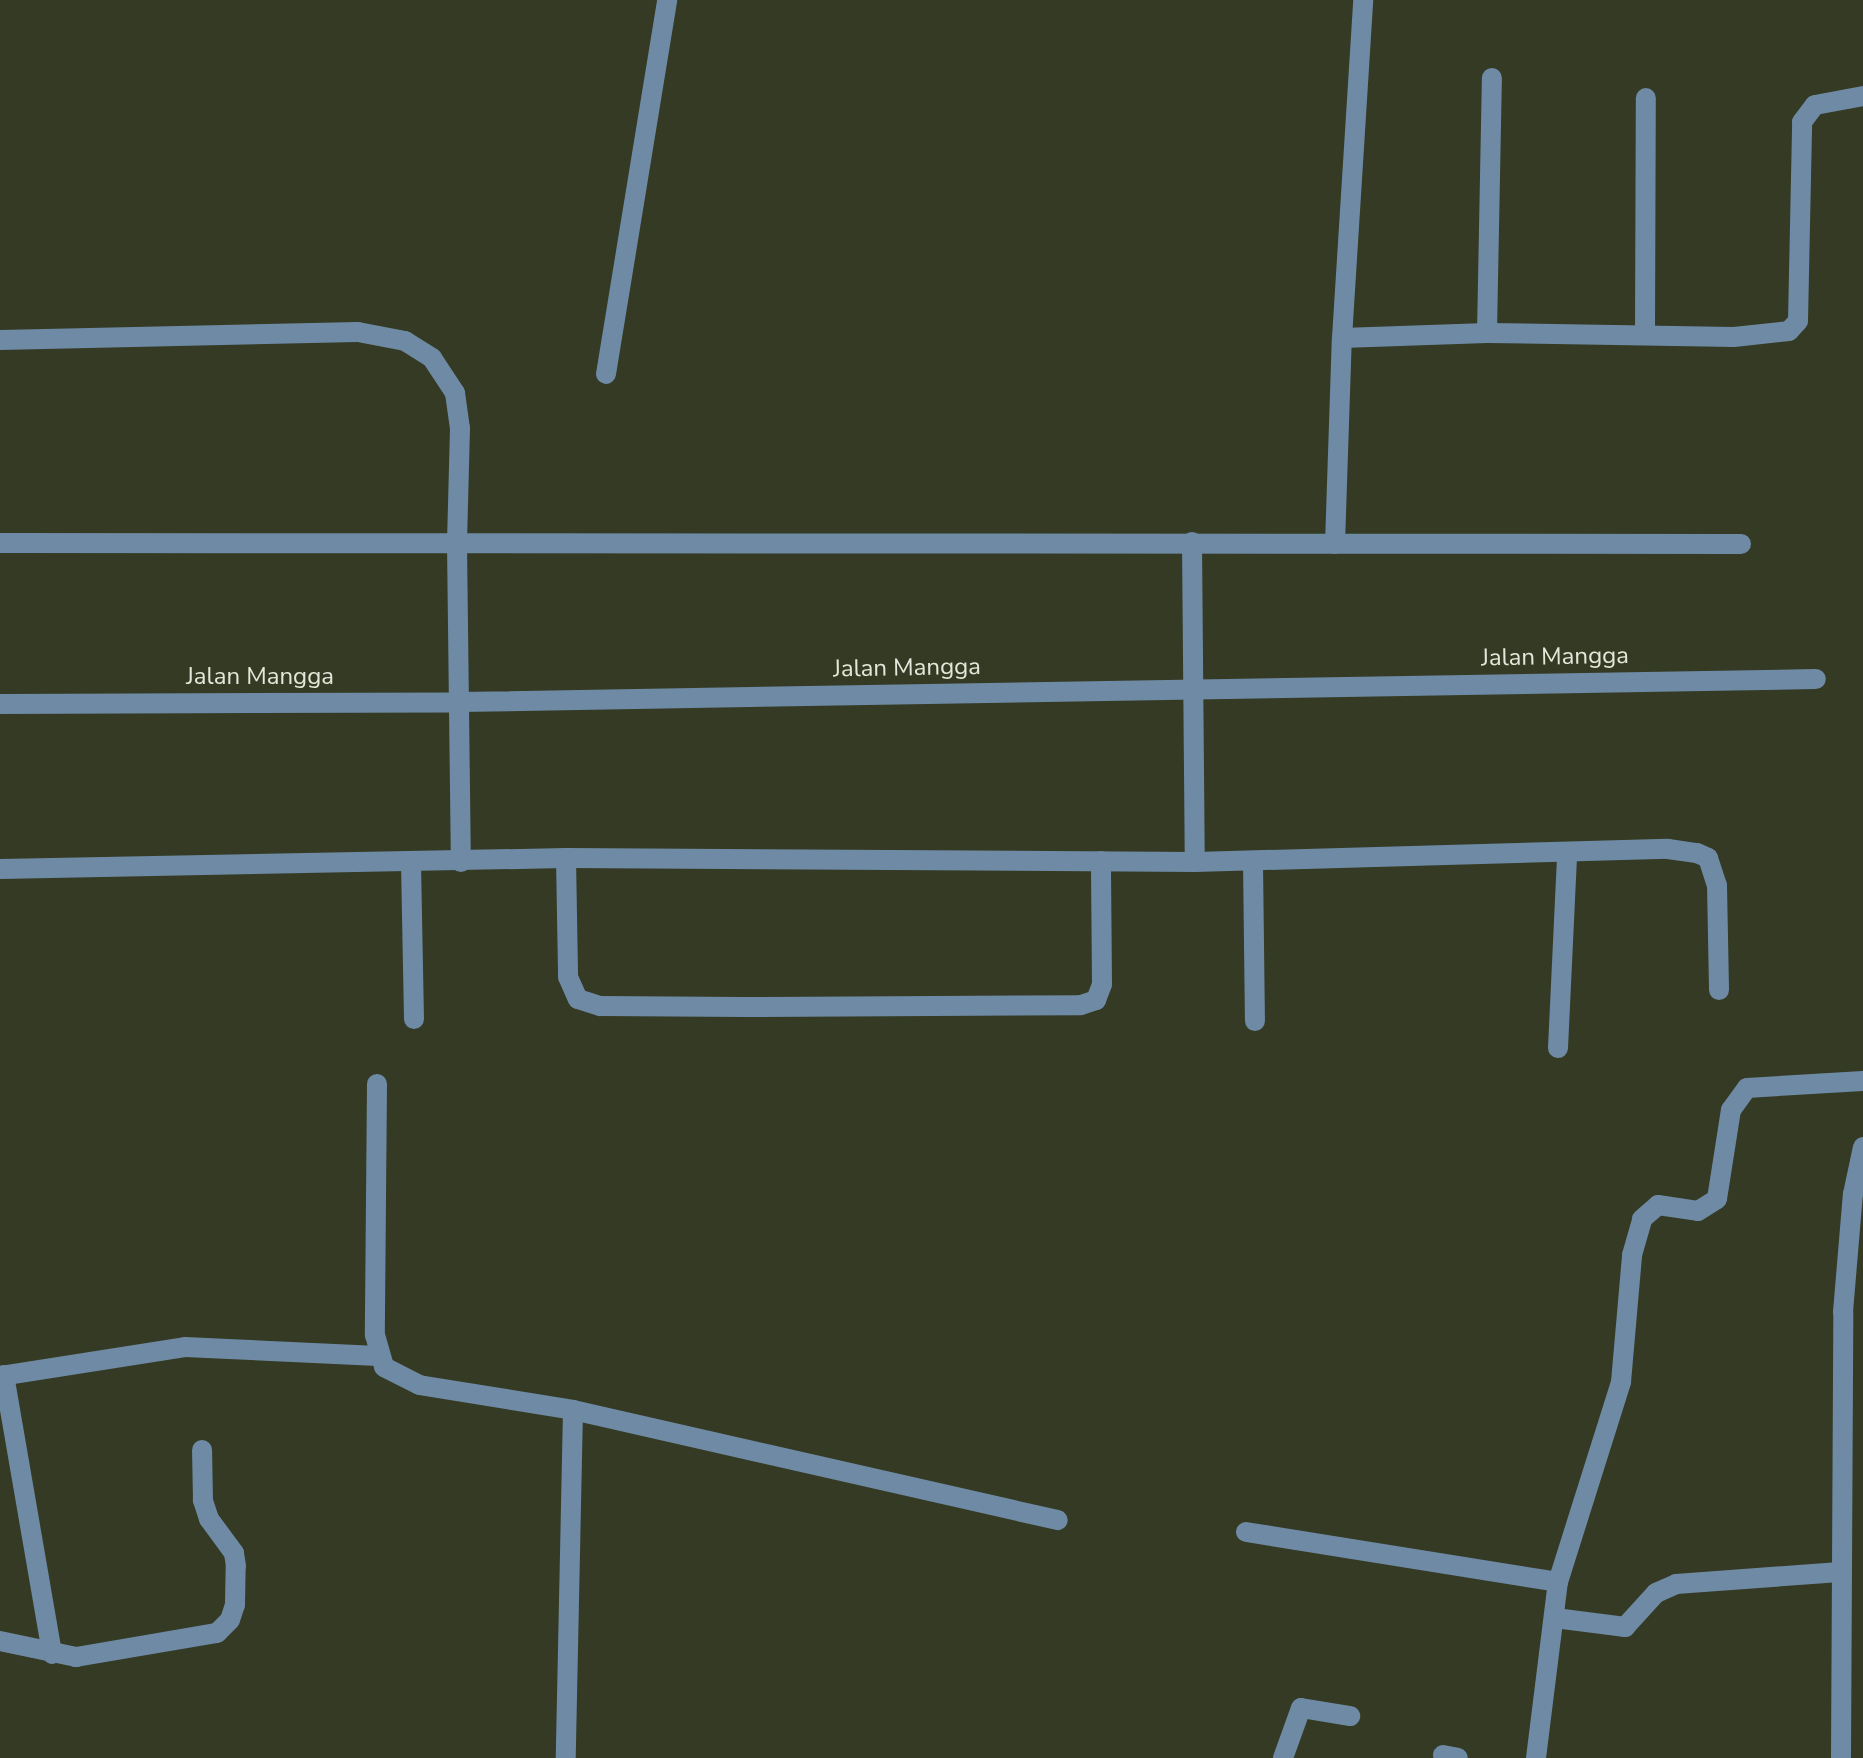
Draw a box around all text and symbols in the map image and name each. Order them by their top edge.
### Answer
street label: Jalan Mangga [1481,641,1629,673]
street label: Jalan Mangga [833,652,981,684]
street label: Jalan Mangga [186,663,334,691]

